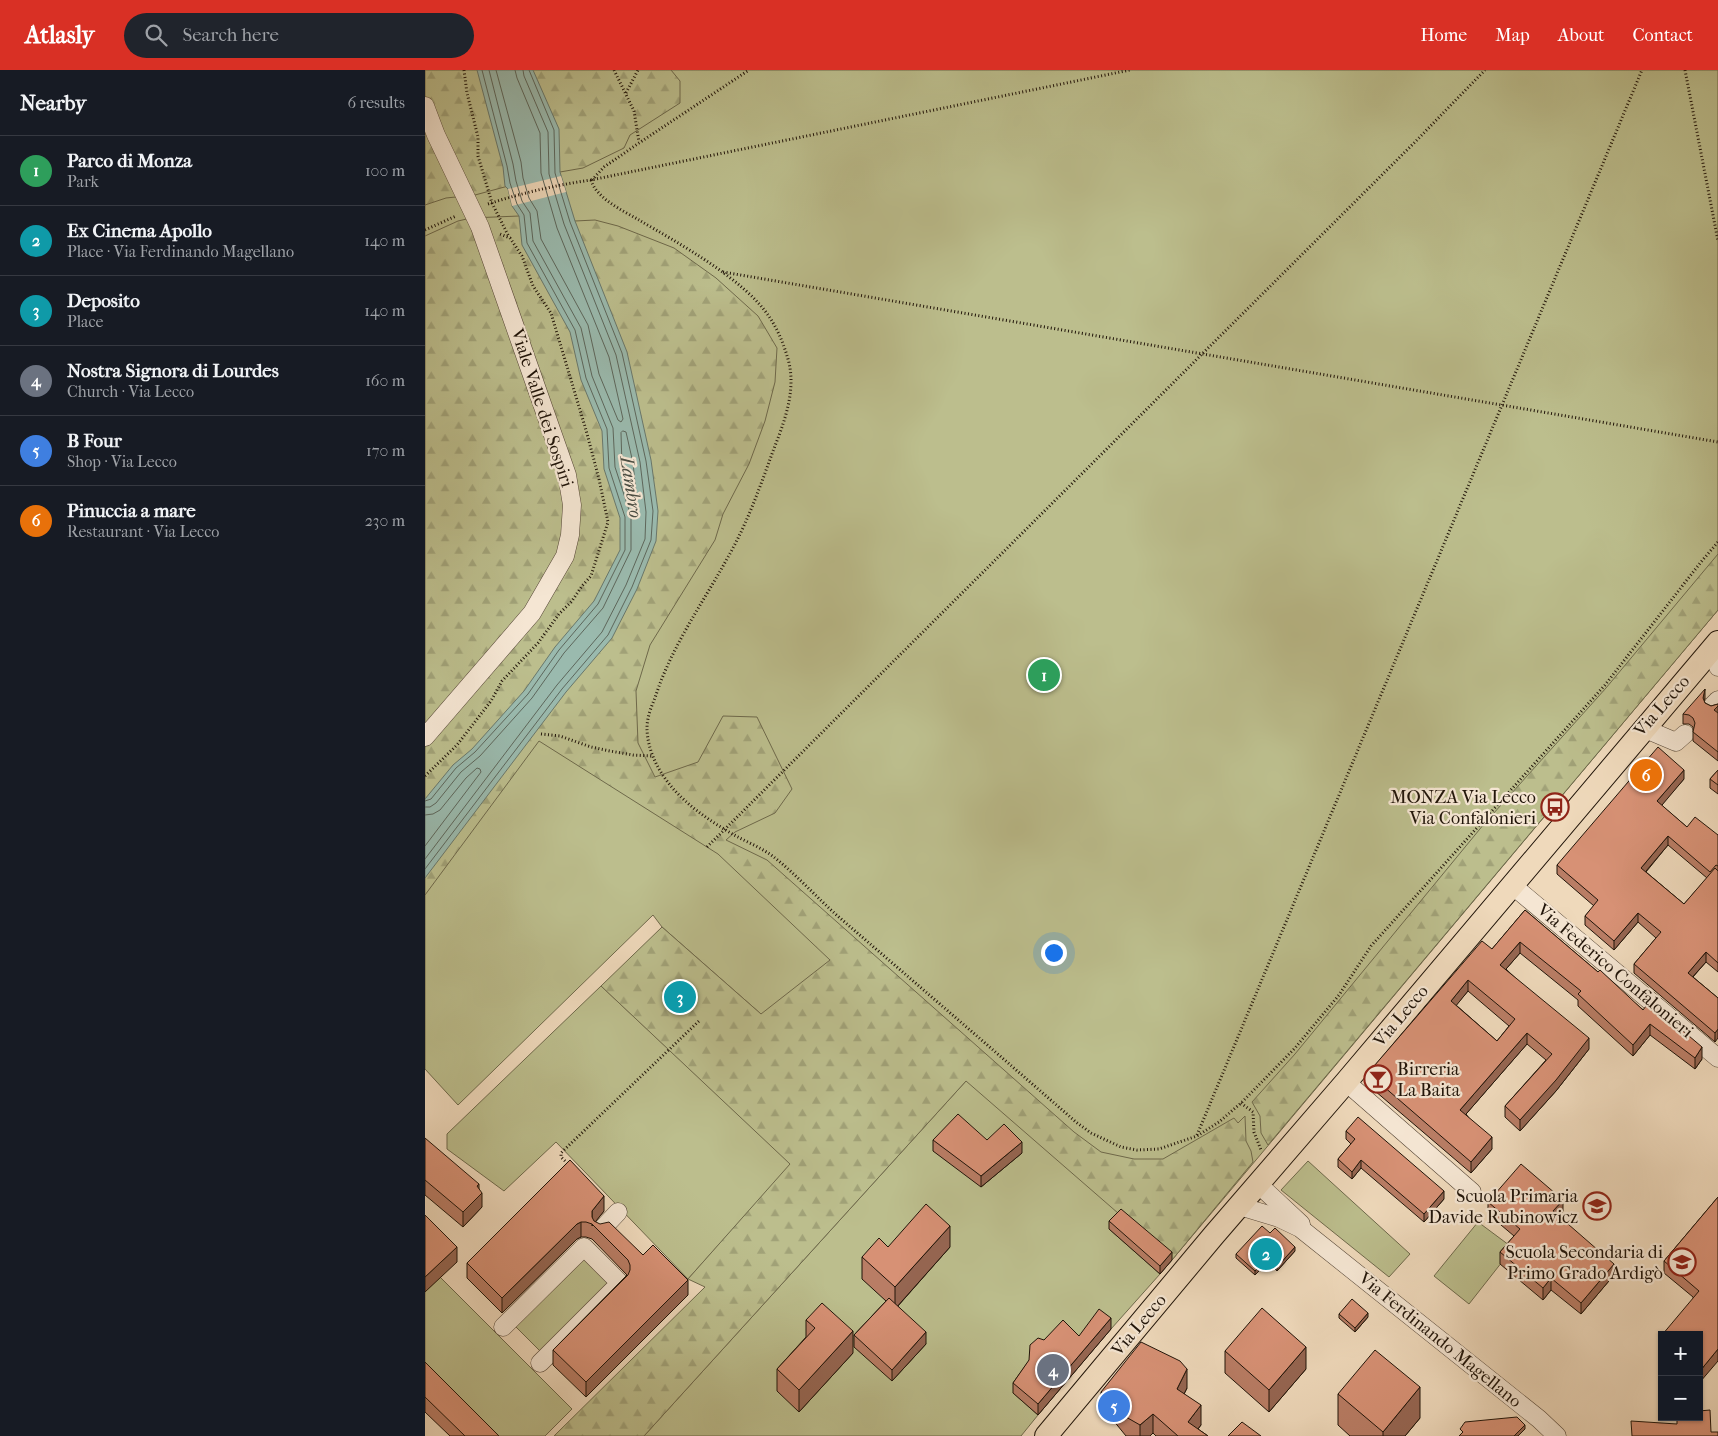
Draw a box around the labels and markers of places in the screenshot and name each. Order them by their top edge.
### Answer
pin: 1 [1028,656,1060,694]
pin: 6 [1630,756,1662,794]
place label: MONZA Via Lecco Via Confalonieri [1390,787,1537,829]
bus stop icon: MONZA Via Lecco Via Confalonieri [1540,792,1570,822]
pin: 3 [664,978,696,1016]
place label: Birreria La Baita [1397,1059,1461,1101]
bar icon: Birreria La Baita [1363,1064,1393,1094]
place label: Scuola Primaria Davide Rubinowicz [1428,1186,1579,1228]
school or university icon: Scuola Primaria Davide Rubinowicz [1582,1191,1612,1221]
pin: 2 [1250,1235,1282,1273]
place label: Scuola Secondaria di Primo Grado Ardigò [1506,1242,1664,1284]
school or university icon: Scuola Secondaria di Primo Grado Ardigò [1667,1247,1697,1277]
pin: 4 [1037,1351,1069,1389]
pin: 5 [1098,1387,1130,1425]

